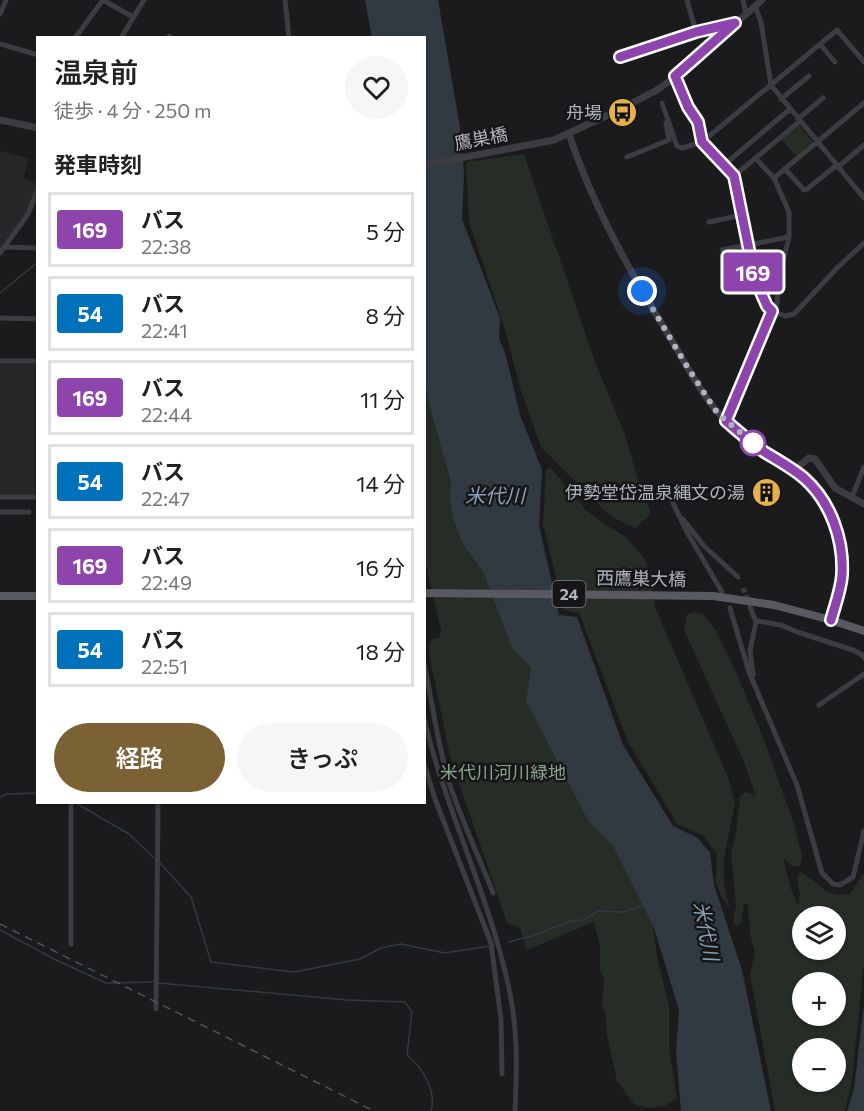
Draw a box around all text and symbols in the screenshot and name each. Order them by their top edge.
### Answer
text: 温泉前 [54,55,138,89]
button: heart [345,56,408,119]
bus stop icon: 舟場 [607,97,639,129]
text: 徒歩 · 4 分 · 250 m [54,98,212,122]
place label: 舟場 [566,101,602,123]
street label: 鷹巣橋 [452,122,509,154]
text: 発車時刻 [54,151,142,178]
text: バス [141,206,185,233]
text: 169 [72,217,108,242]
text: 5 分 [366,218,405,245]
text: 22:38 [141,234,191,258]
line badge: 169 [718,252,788,292]
text: 169 [735,260,771,285]
your location [627,276,657,306]
text: バス [141,290,185,317]
text: 54 [77,301,103,326]
text: 8 分 [365,302,405,329]
text: 22:41 [141,318,188,342]
text: バス [141,374,185,401]
text: 169 [72,385,108,410]
text: 11 分 [360,386,405,413]
text: 22:44 [141,402,192,426]
unlabelled marker [740,430,766,456]
text: バス [141,458,185,485]
text: 54 [77,469,103,494]
text: 14 分 [356,470,405,497]
building icon: 伊勢堂岱温泉縄文の湯 [750,477,782,509]
place label: 伊勢堂岱温泉縄文の湯 [565,481,745,503]
water label: 米代川 [465,483,527,507]
text: 22:47 [141,486,190,510]
text: バス [141,542,185,569]
text: 169 [72,553,108,578]
text: 16 分 [356,554,405,581]
street label: 西鷹巣大橋 [596,566,686,590]
text: 22:49 [141,570,192,594]
road number: 24 [552,581,586,607]
text: バス [141,626,185,653]
text: 54 [77,637,103,662]
text: 18 分 [356,638,405,665]
text: 22:51 [141,654,188,678]
button: 経路 [54,723,225,792]
button: きっぷ [237,723,408,792]
park label: 米代川河川緑地 [440,761,566,783]
water label: 米代川 [689,899,725,965]
map controls [792,906,846,1092]
button: layers [792,906,846,960]
button: + [792,972,846,1026]
button: − [792,1038,846,1092]

